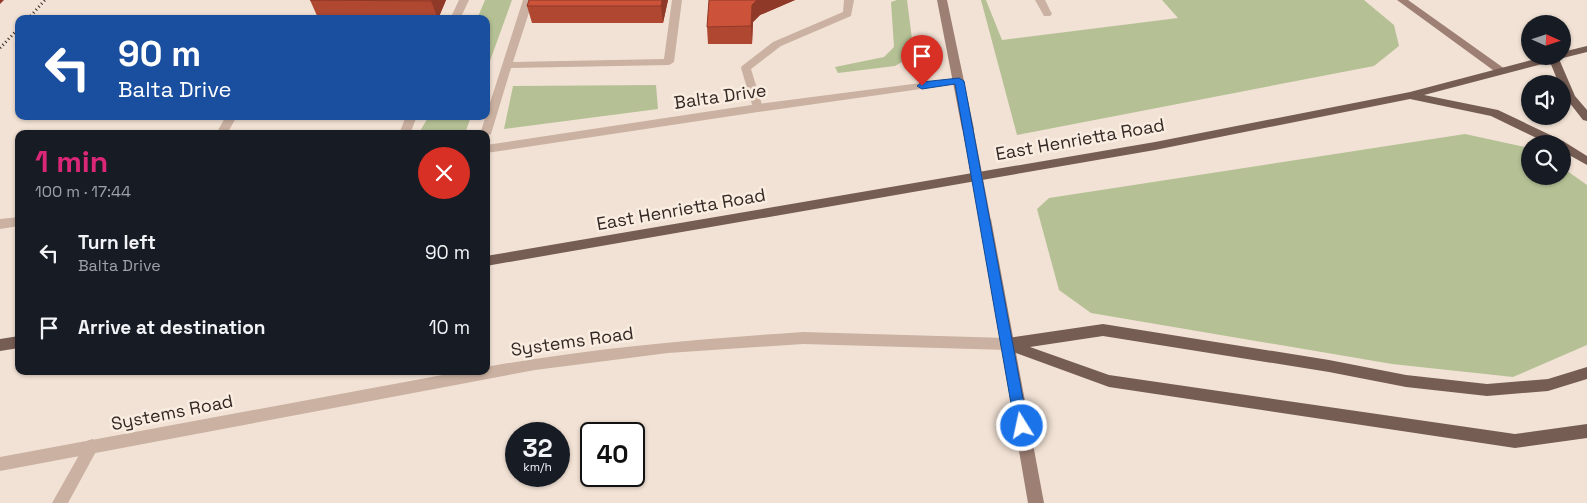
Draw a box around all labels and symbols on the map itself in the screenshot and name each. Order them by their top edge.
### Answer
north arrow [1521,15,1571,65]
pin [901,35,943,86]
street label: Balta Drive [672,78,768,114]
street label: East Henrietta Road [994,113,1166,165]
street label: East Henrietta Road [595,183,767,235]
street label: Systems Road [509,321,635,361]
street label: Systems Road [109,389,235,435]
position arrow [995,399,1047,451]
speed limit sign: 40 [580,422,645,487]

